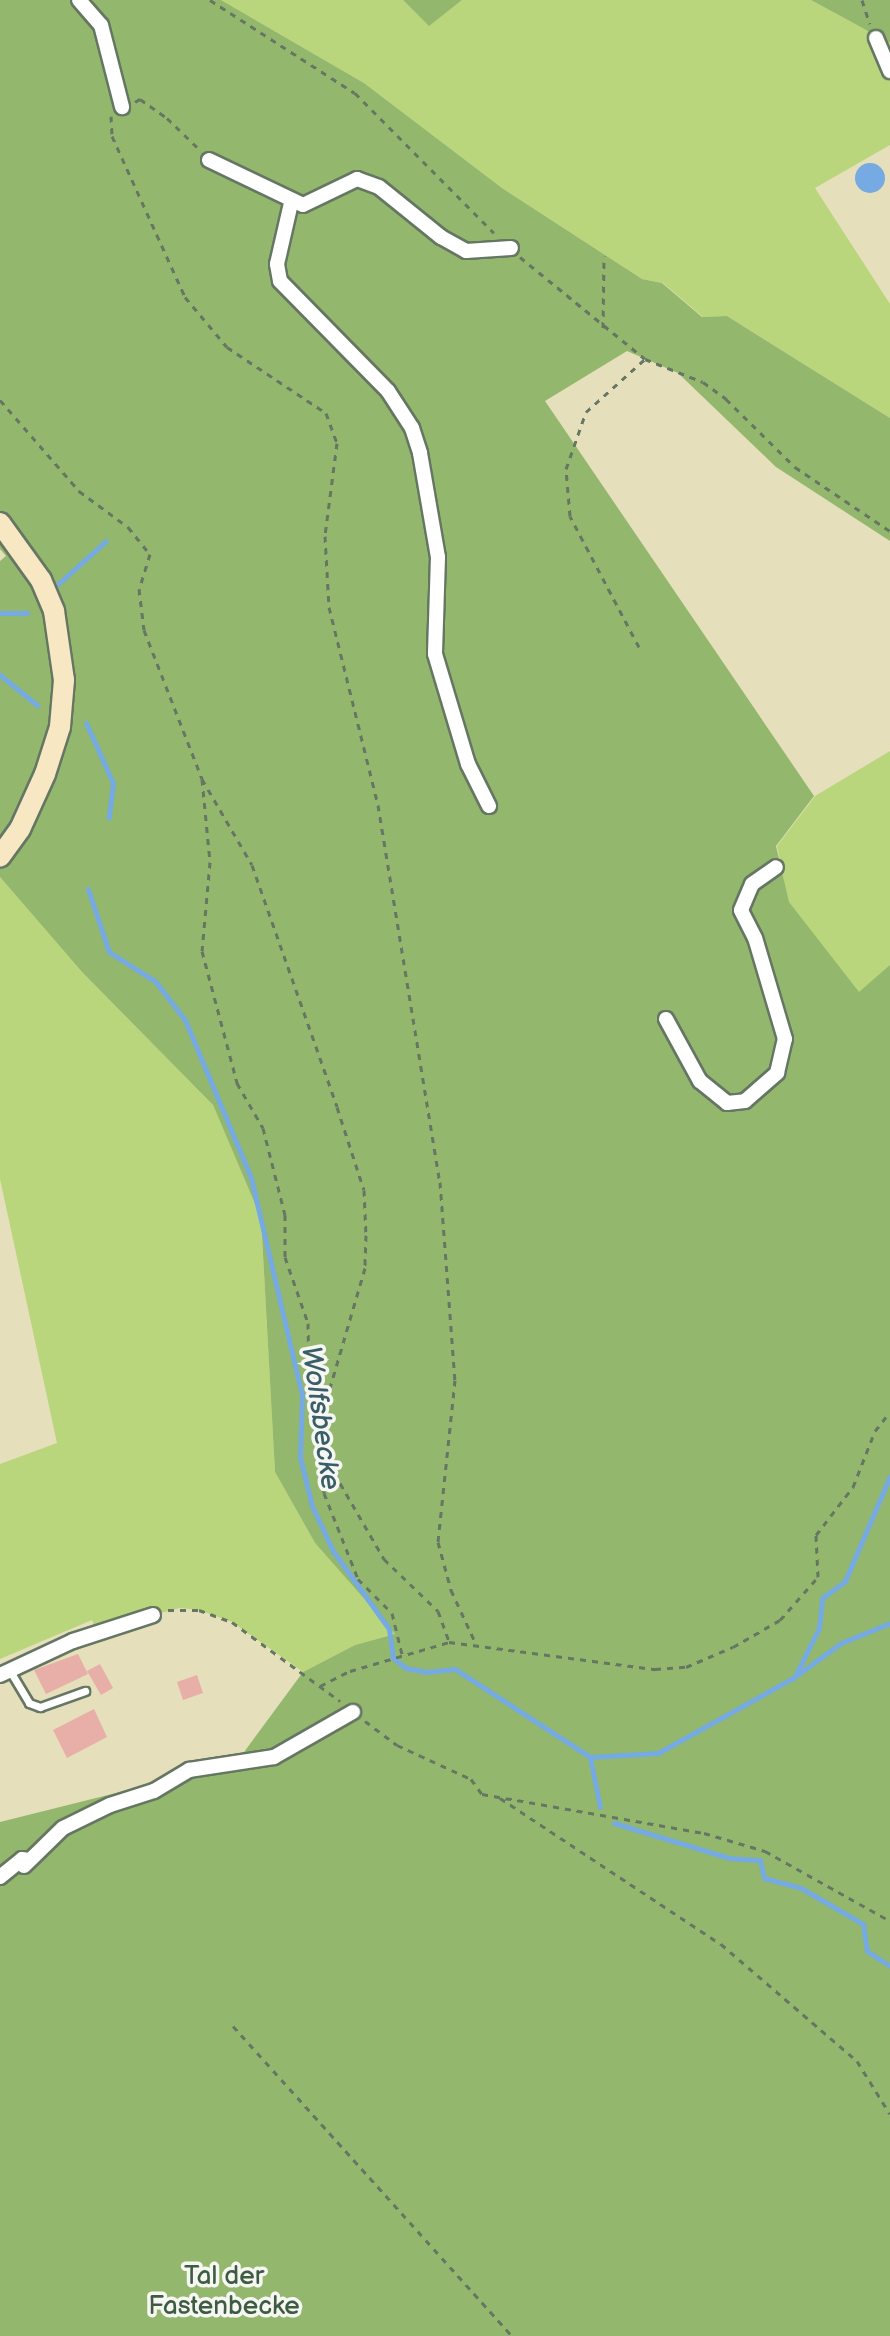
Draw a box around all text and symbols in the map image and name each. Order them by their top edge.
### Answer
water label: Wolfsbecke [293,1344,347,1492]
park label: Tal der Fastenbecke [148,2261,300,2322]

